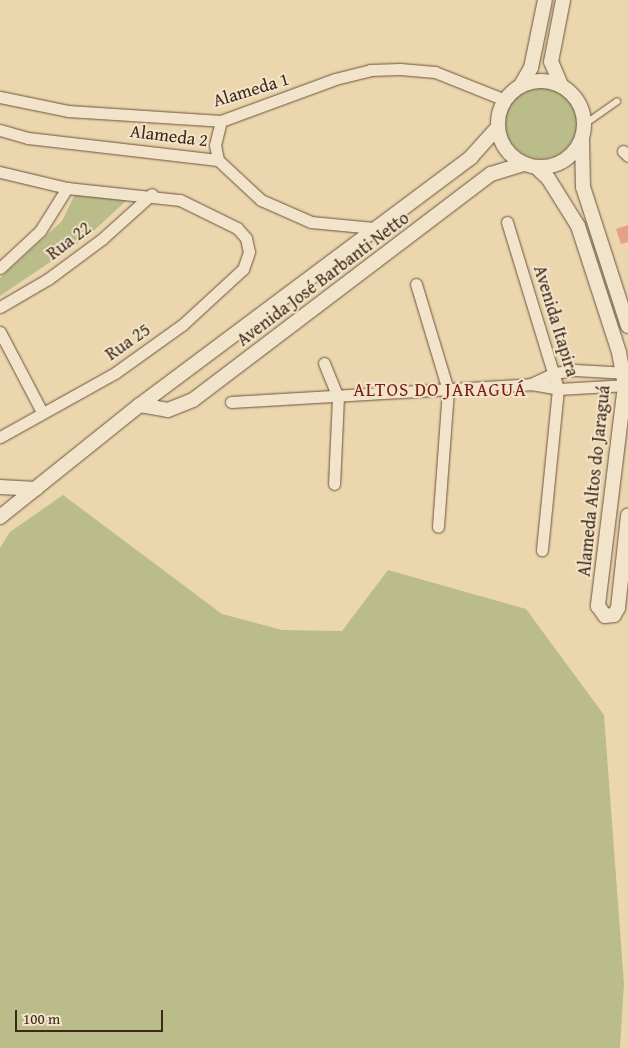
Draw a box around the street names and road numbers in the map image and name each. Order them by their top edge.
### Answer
street label: Alameda 1 [210,68,292,112]
street label: Alameda 2 [129,121,209,151]
street label: Avenida José Barbanti Netto [233,207,413,351]
street label: Rua 22 [43,217,95,265]
street label: Avenida Itapira [529,263,583,379]
street label: Rua 25 [101,319,155,365]
street label: Alameda Altos do Jaraguá [573,384,615,578]

